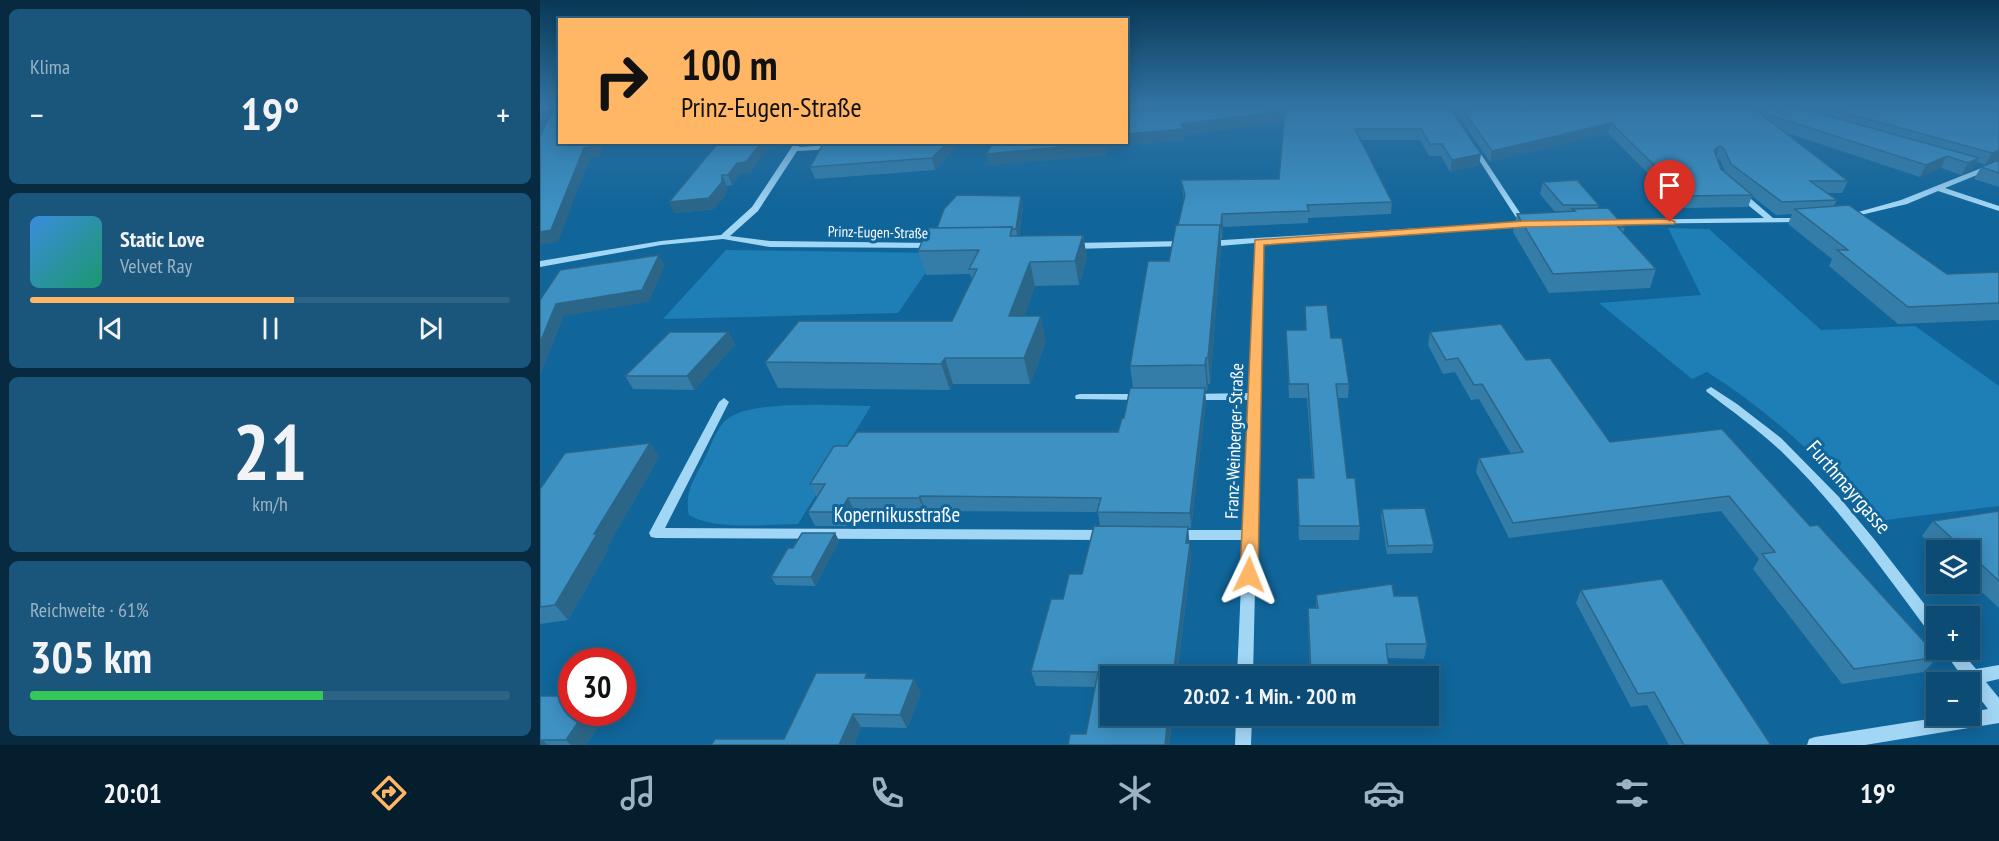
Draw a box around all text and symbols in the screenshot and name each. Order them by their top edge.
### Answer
text: 100 m [681,37,778,92]
icon: right [582,42,660,120]
text: Klima [30,54,70,80]
text: 19° [240,84,300,142]
text: Prinz-Eugen-Straße [681,90,862,124]
text: − [30,93,44,136]
text: + [496,93,510,136]
pin [1644,160,1695,222]
icon: arrive [1653,169,1686,202]
street label: Prinz-Eugen-Straße [828,222,928,242]
text: Static Love [120,225,205,253]
text: Velvet Ray [120,253,192,279]
icon: previous [94,312,127,345]
icon: pause [254,312,287,345]
icon: next [414,312,447,345]
street label: Franz-Weinberger-Straße [1220,363,1248,519]
text: 21 [233,401,307,502]
street label: Furthmayrgasse [1801,435,1897,539]
text: km/h [252,491,288,517]
street label: Kopernikusstraße [834,501,960,528]
map controls [1926,540,1980,726]
button: layers [1926,540,1980,594]
position arrow [1217,543,1281,607]
text: Reichweite · 61% [30,597,149,623]
button: + [1926,606,1980,660]
text: 305 km [30,627,152,685]
speed limit sign: 30 [558,648,636,726]
button: − [1926,672,1980,726]
text: 20:02 · 1 Min. · 200 m [1183,682,1356,710]
icon: directions [368,772,410,814]
icon: music [617,772,659,814]
icon: phone [866,772,908,814]
icon: climate [1114,772,1156,814]
icon: car [1363,772,1405,814]
icon: filters [1611,772,1653,814]
text: 20:01 [103,776,162,810]
text: 19° [1860,776,1896,810]

